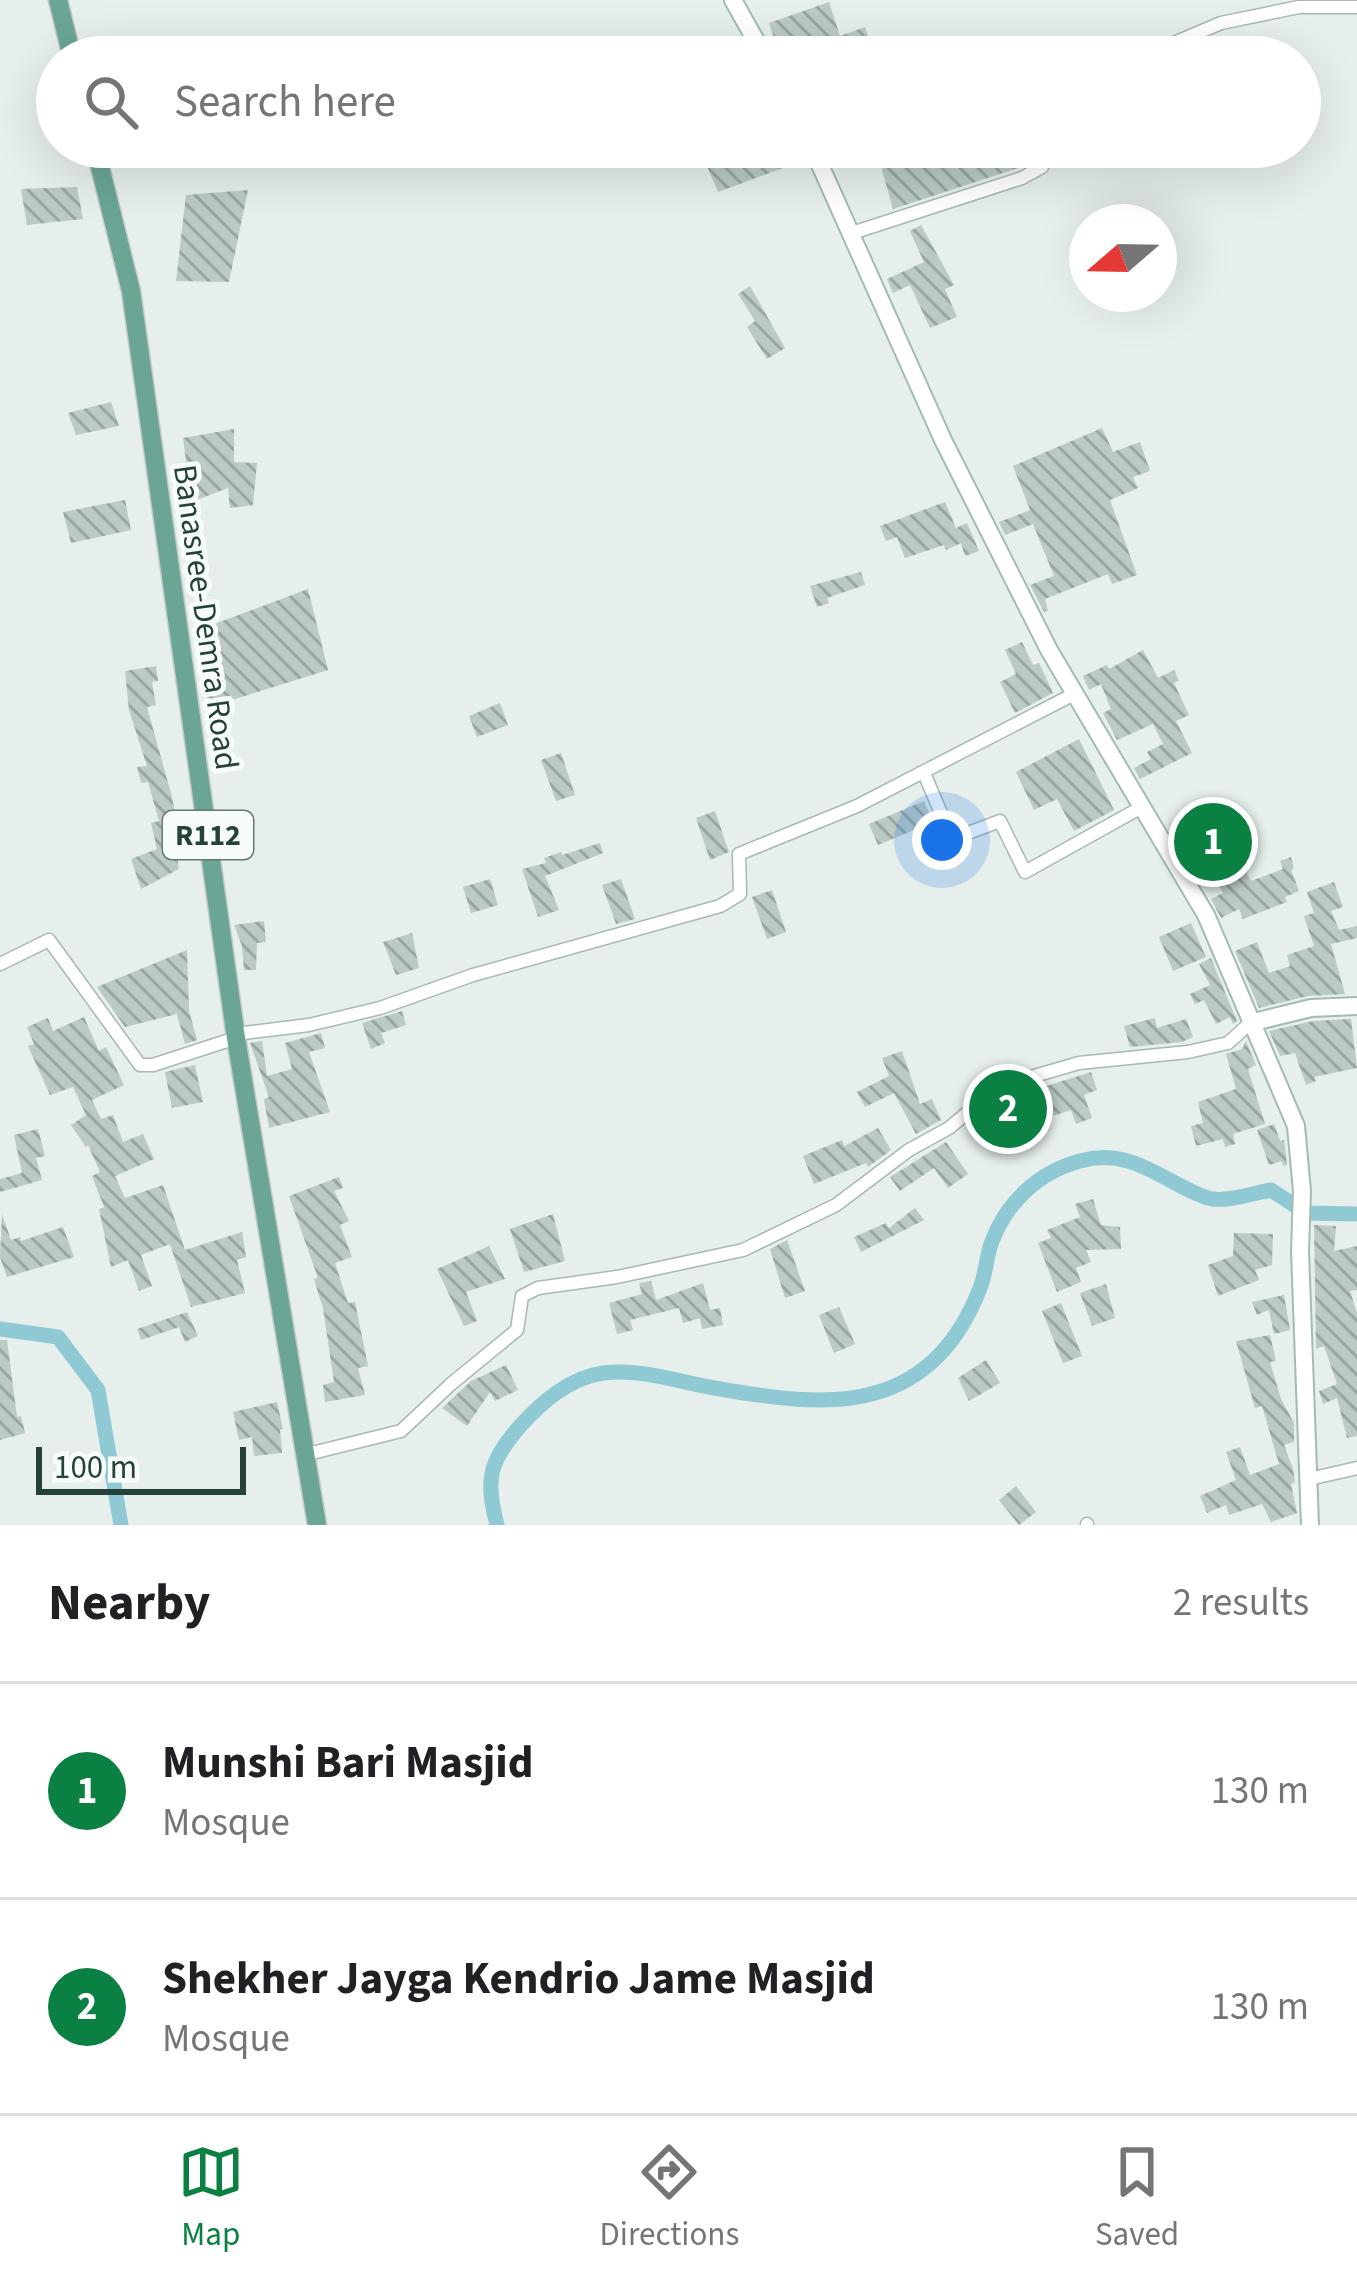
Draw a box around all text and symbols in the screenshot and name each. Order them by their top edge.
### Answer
search box [36,36,1321,168]
icon: search [78,69,144,135]
text: Search here [174,70,396,134]
north arrow [1069,204,1177,312]
street label: Banasree-Demra Road [161,462,250,773]
pin: 1 [1174,797,1252,887]
your location [912,810,972,870]
road number: R112 [163,811,253,859]
pin: 2 [969,1064,1047,1154]
scale bar [36,1441,246,1494]
text: 100 m [54,1444,137,1491]
text: Nearby [48,1567,210,1639]
text: 2 results [1173,1575,1309,1631]
text: Munshi Bari Masjid [162,1731,534,1795]
text: 1 [77,1763,97,1819]
text: 130 m [1211,1763,1309,1819]
text: Mosque [162,1795,290,1851]
text: Shekher Jayga Kendrio Jame Masjid [162,1947,875,2011]
text: 2 [77,1979,97,2035]
text: 130 m [1211,1979,1309,2035]
text: Mosque [162,2011,290,2067]
tab: Map [178,2139,244,2258]
tab: Directions [600,2139,739,2258]
tab: Saved [1095,2139,1179,2258]

